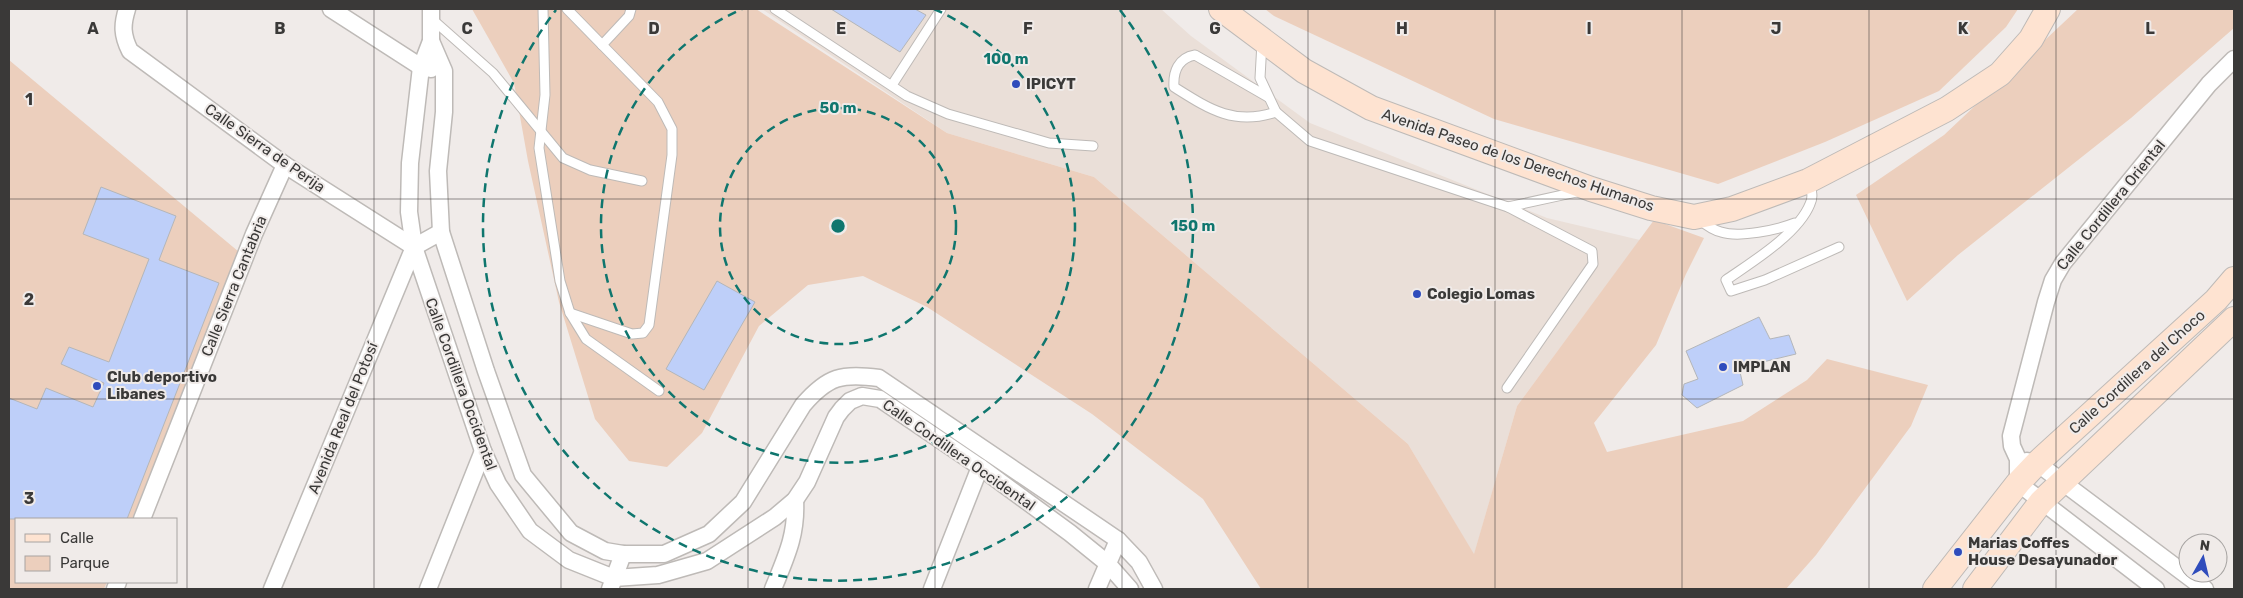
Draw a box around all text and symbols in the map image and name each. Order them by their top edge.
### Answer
text: A [87,19,99,38]
text: B [274,19,286,38]
text: C [461,19,473,38]
text: D [648,19,660,38]
text: E [836,19,846,38]
text: F [1023,19,1033,38]
text: G [1209,19,1221,38]
text: H [1396,19,1408,38]
text: I [1586,19,1592,38]
text: J [1771,19,1781,38]
text: K [1958,19,1969,38]
text: L [2145,19,2155,38]
text: 100 m [984,50,1028,68]
place label: IPICYT [1026,75,1076,93]
marker: IPICYT [1010,78,1022,90]
text: 1 [25,90,33,109]
text: 50 m [820,99,856,117]
street label: Calle Sierra de Perija [201,100,329,196]
street label: Avenida Paseo de los Derechos Humanos [1379,105,1657,215]
street label: Calle Cordillera Oriental [2053,136,2169,274]
street label: Calle Sierra Cantabria [198,213,270,359]
centre of rings [829,217,847,235]
text: 150 m [1171,217,1215,235]
place label: Colegio Lomas [1427,285,1535,303]
marker: Colegio Lomas [1411,288,1423,300]
text: 2 [24,290,34,309]
street label: Calle Cordillera Occidental [421,295,501,473]
street label: Calle Cordillera del Choco [2065,306,2209,438]
street label: Avenida Real del Potosí [304,338,382,496]
place label: IMPLAN [1733,358,1791,376]
marker: IMPLAN [1717,361,1729,373]
place label: Club deportivo Libanes [107,368,217,403]
marker: Club deportivo Libanes [91,380,103,392]
street label: Calle Cordillera Occidental [879,395,1039,515]
text: 3 [24,489,34,508]
legend [15,518,178,583]
text: Calle [60,529,94,547]
north arrow [2178,533,2228,583]
place label: Marias Coffes House Desayunador [1968,534,2118,569]
text: N [2199,537,2211,555]
marker: Marias Coffes House Desayunador [1952,546,1964,558]
text: Parque [60,554,110,572]

